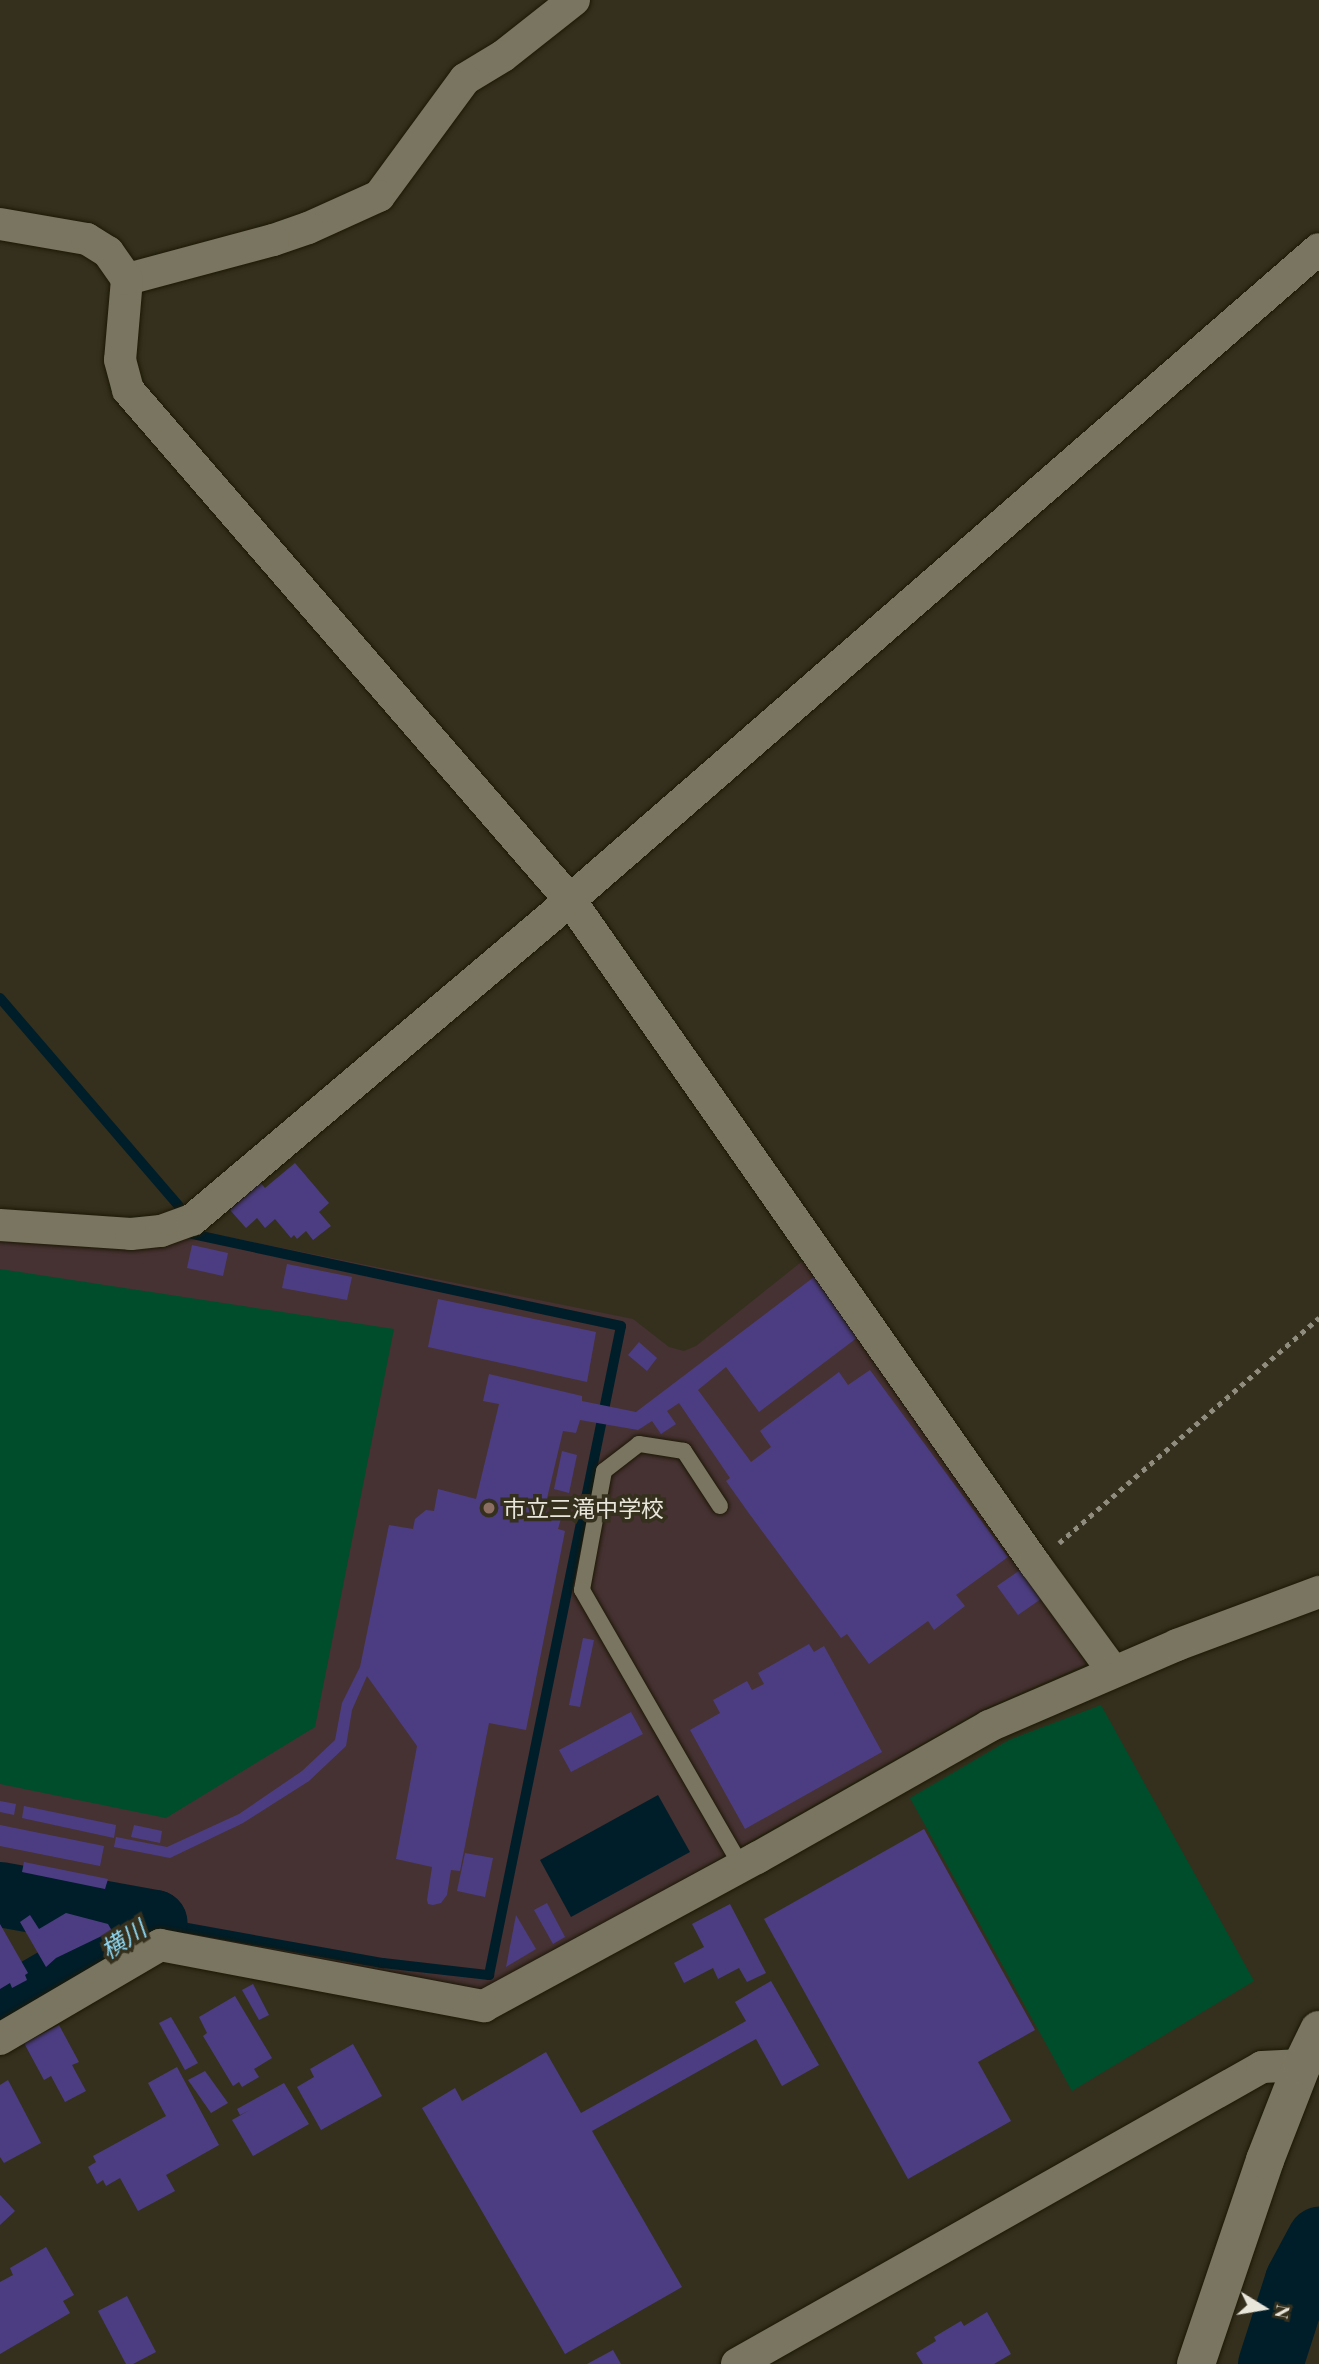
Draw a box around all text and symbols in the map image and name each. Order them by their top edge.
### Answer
place label: 市立三滝中学校 [503,1494,664,1522]
marker: 市立三滝中学校 [481,1500,497,1516]
water label: 横川 [95,1914,151,1964]
north arrow [1228,2273,1298,2343]
text: N [1270,2303,1298,2321]

